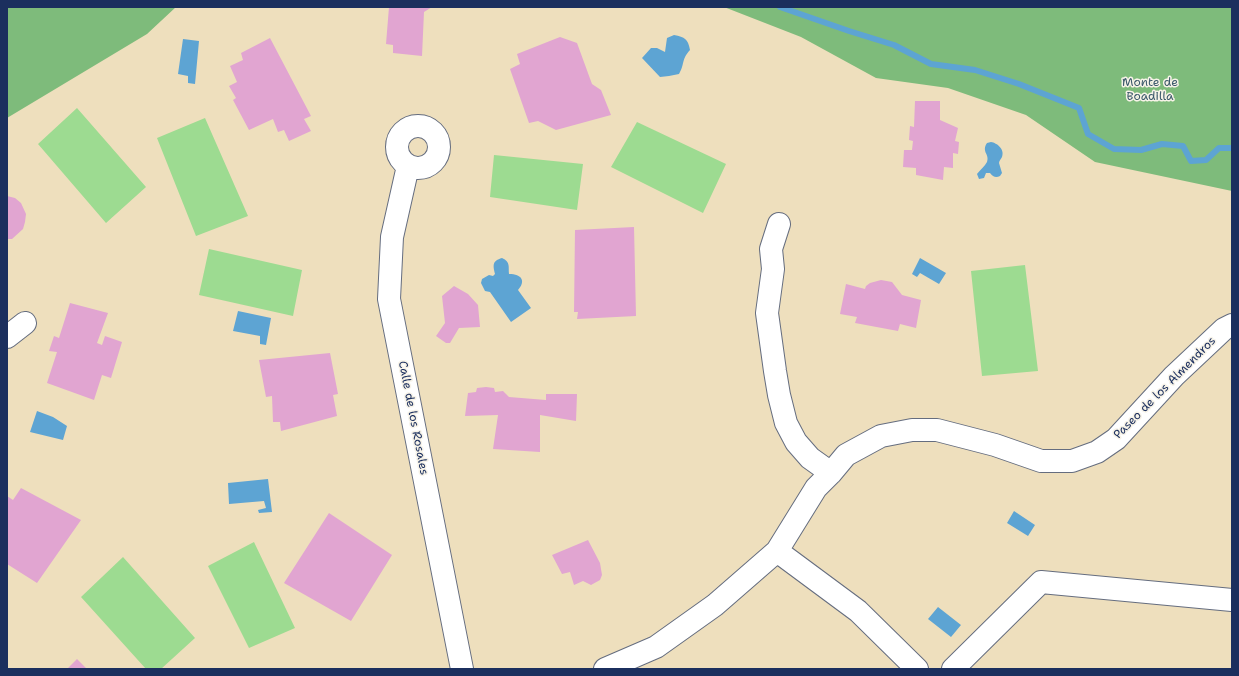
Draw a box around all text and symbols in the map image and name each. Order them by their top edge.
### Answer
park label: Monte de Boadilla [1122,76,1178,104]
street label: Paseo de los Almendros [1111,334,1219,442]
street label: Calle de los Rosales [395,360,431,476]

